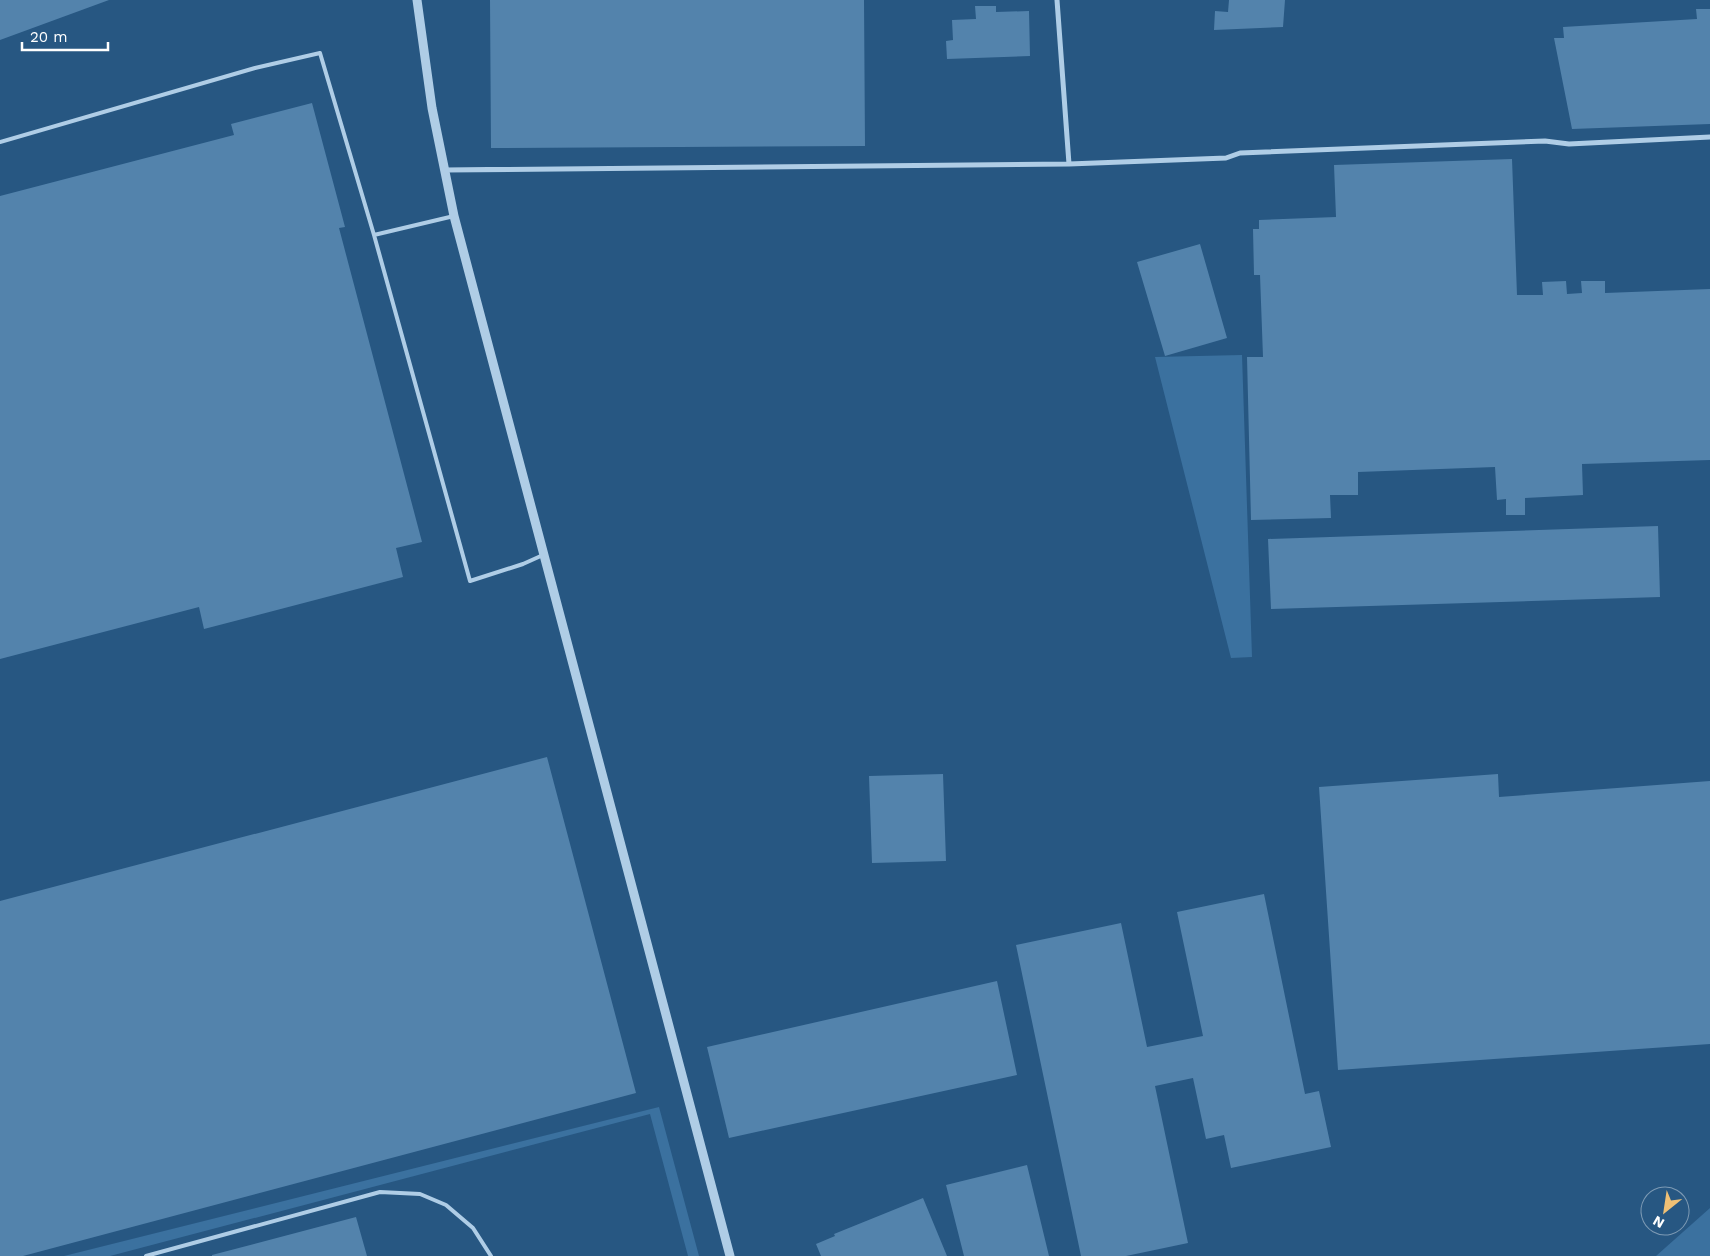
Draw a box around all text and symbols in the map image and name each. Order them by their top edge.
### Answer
scale bar [22,20,109,52]
text: 20 m [30,28,68,46]
north arrow [1640,1186,1690,1236]
text: N [1650,1213,1667,1232]

